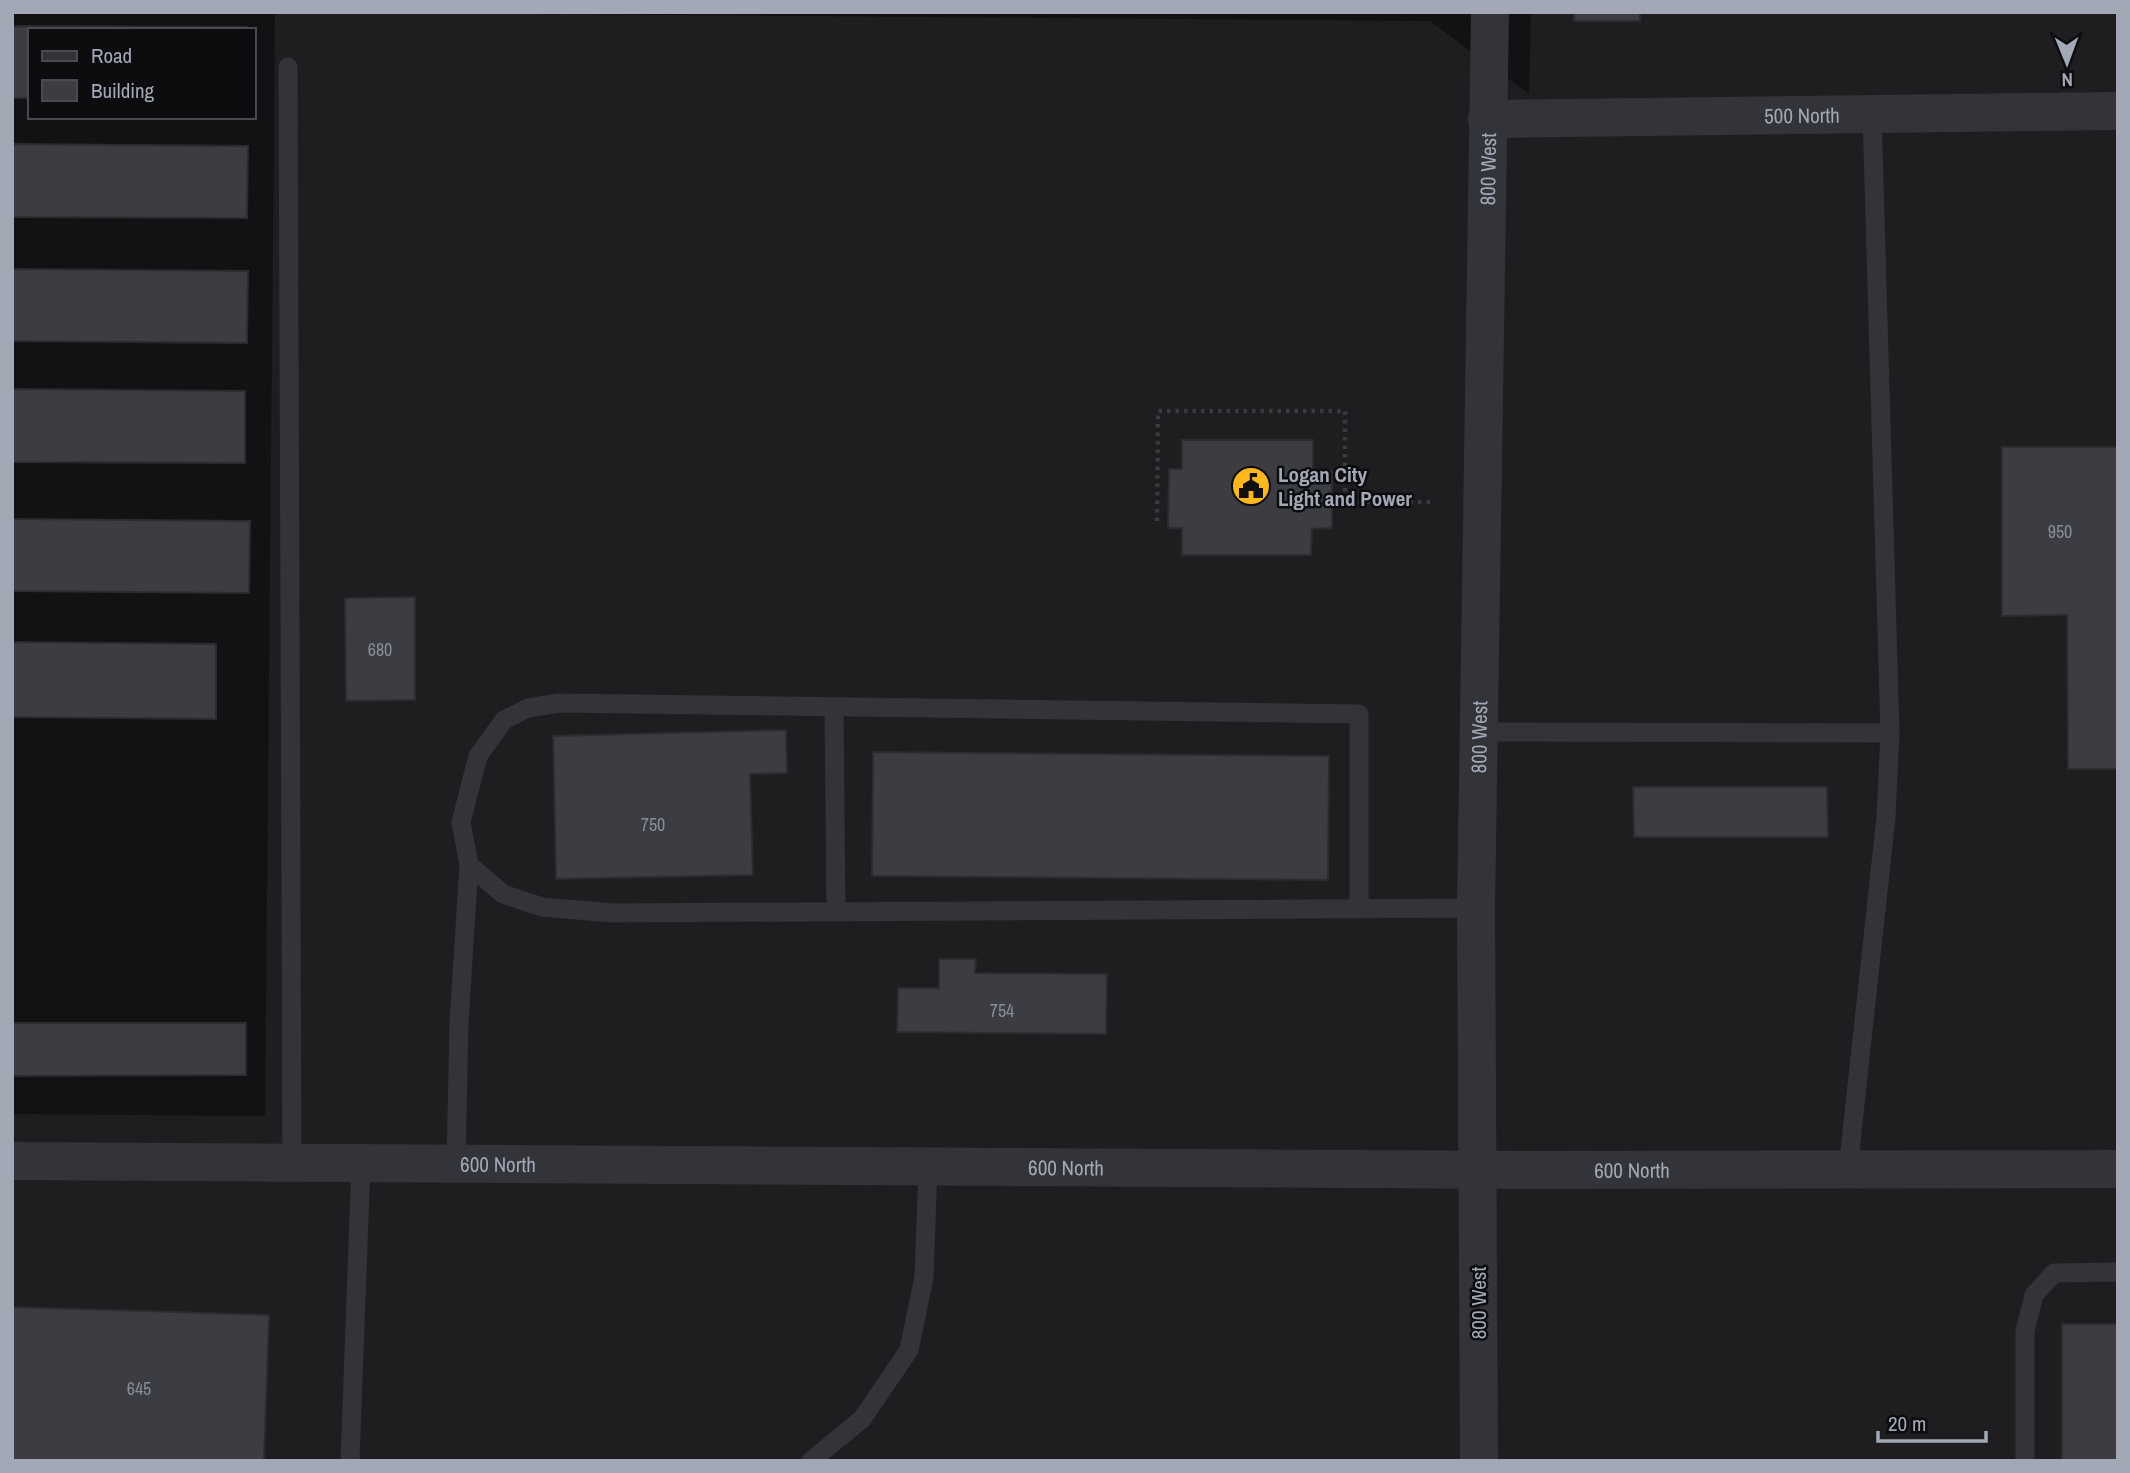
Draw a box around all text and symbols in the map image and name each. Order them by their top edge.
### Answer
legend [28,28,256,119]
north arrow [2032,28,2102,98]
text: Road [91,41,132,70]
text: N [2061,67,2073,93]
text: Building [91,76,155,105]
street label: 500 North [1764,100,1840,130]
street label: 800 West [1472,132,1503,206]
place label: Logan City Light and Power [1278,460,1412,513]
public building icon: Logan City Light and Power [1230,465,1272,507]
house number: 950 [2048,519,2072,544]
house number: 680 [368,637,392,662]
street label: 800 West [1464,700,1494,774]
house number: 750 [641,812,665,837]
house number: 754 [990,998,1014,1023]
street label: 600 North [460,1149,536,1179]
street label: 600 North [1028,1153,1104,1182]
street label: 600 North [1594,1155,1670,1184]
street label: 800 West [1464,1267,1493,1339]
house number: 645 [127,1376,151,1401]
scale bar [1878,1400,1986,1444]
text: 20 m [1888,1409,1926,1438]

